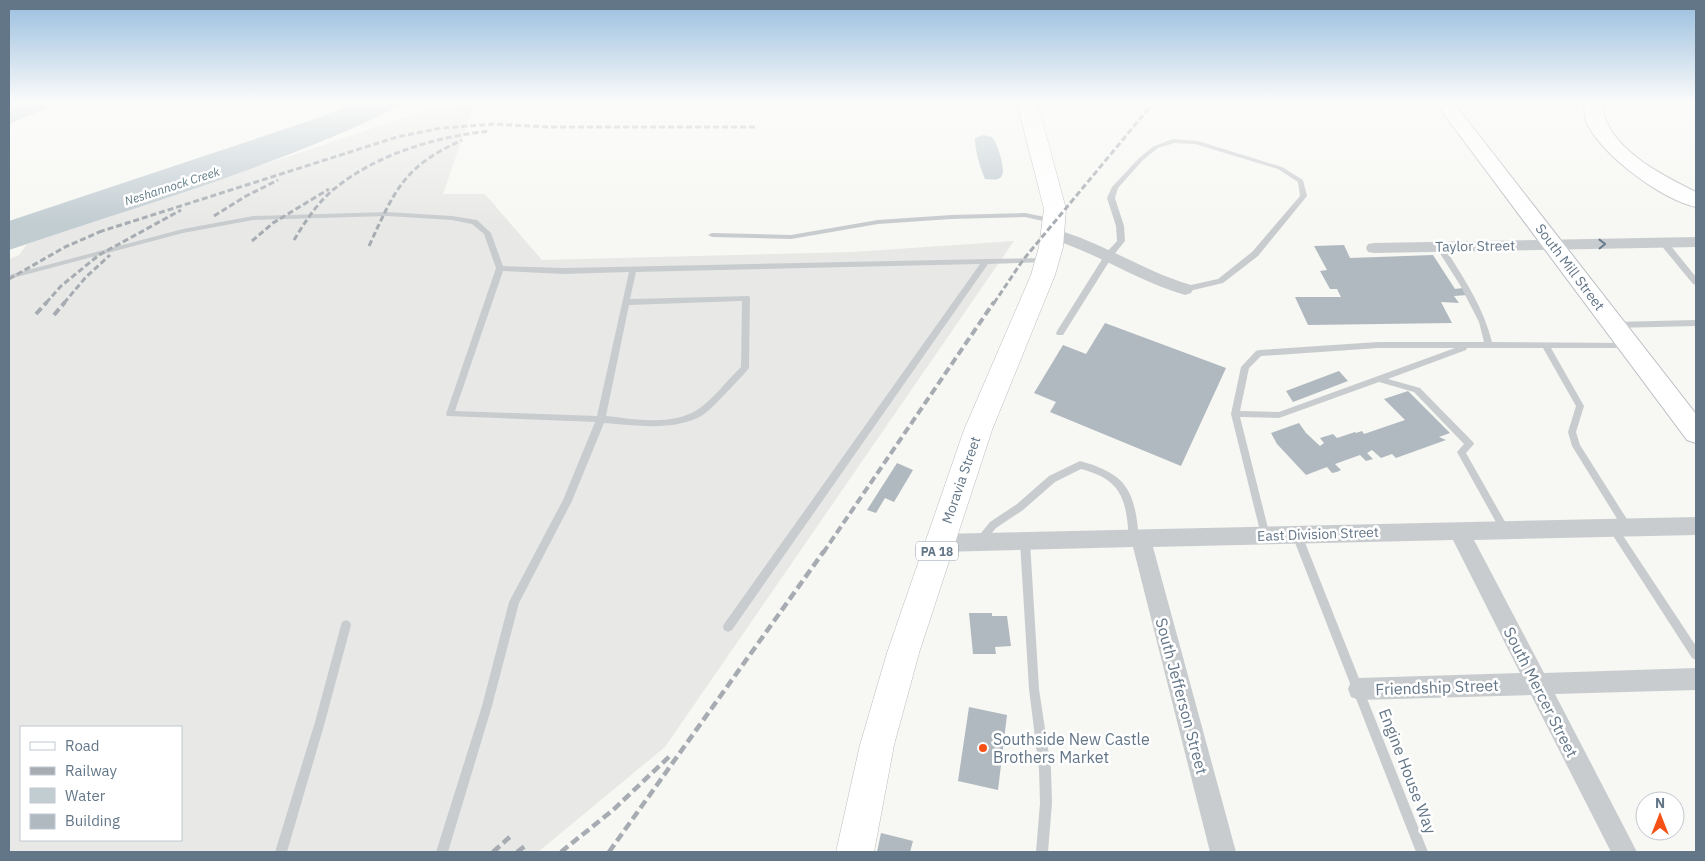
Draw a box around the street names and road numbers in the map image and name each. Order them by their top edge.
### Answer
street label: South Mill Street [1531,220,1609,314]
street label: Taylor Street [1435,236,1515,256]
street label: Moravia Street [938,434,984,526]
street label: East Division Street [1257,523,1379,545]
road number: PA 18 [916,542,958,560]
street label: South Jefferson Street [1151,616,1213,776]
street label: South Mercer Street [1499,623,1583,761]
street label: Friendship Street [1375,675,1499,699]
street label: Engine House Way [1375,705,1441,837]

